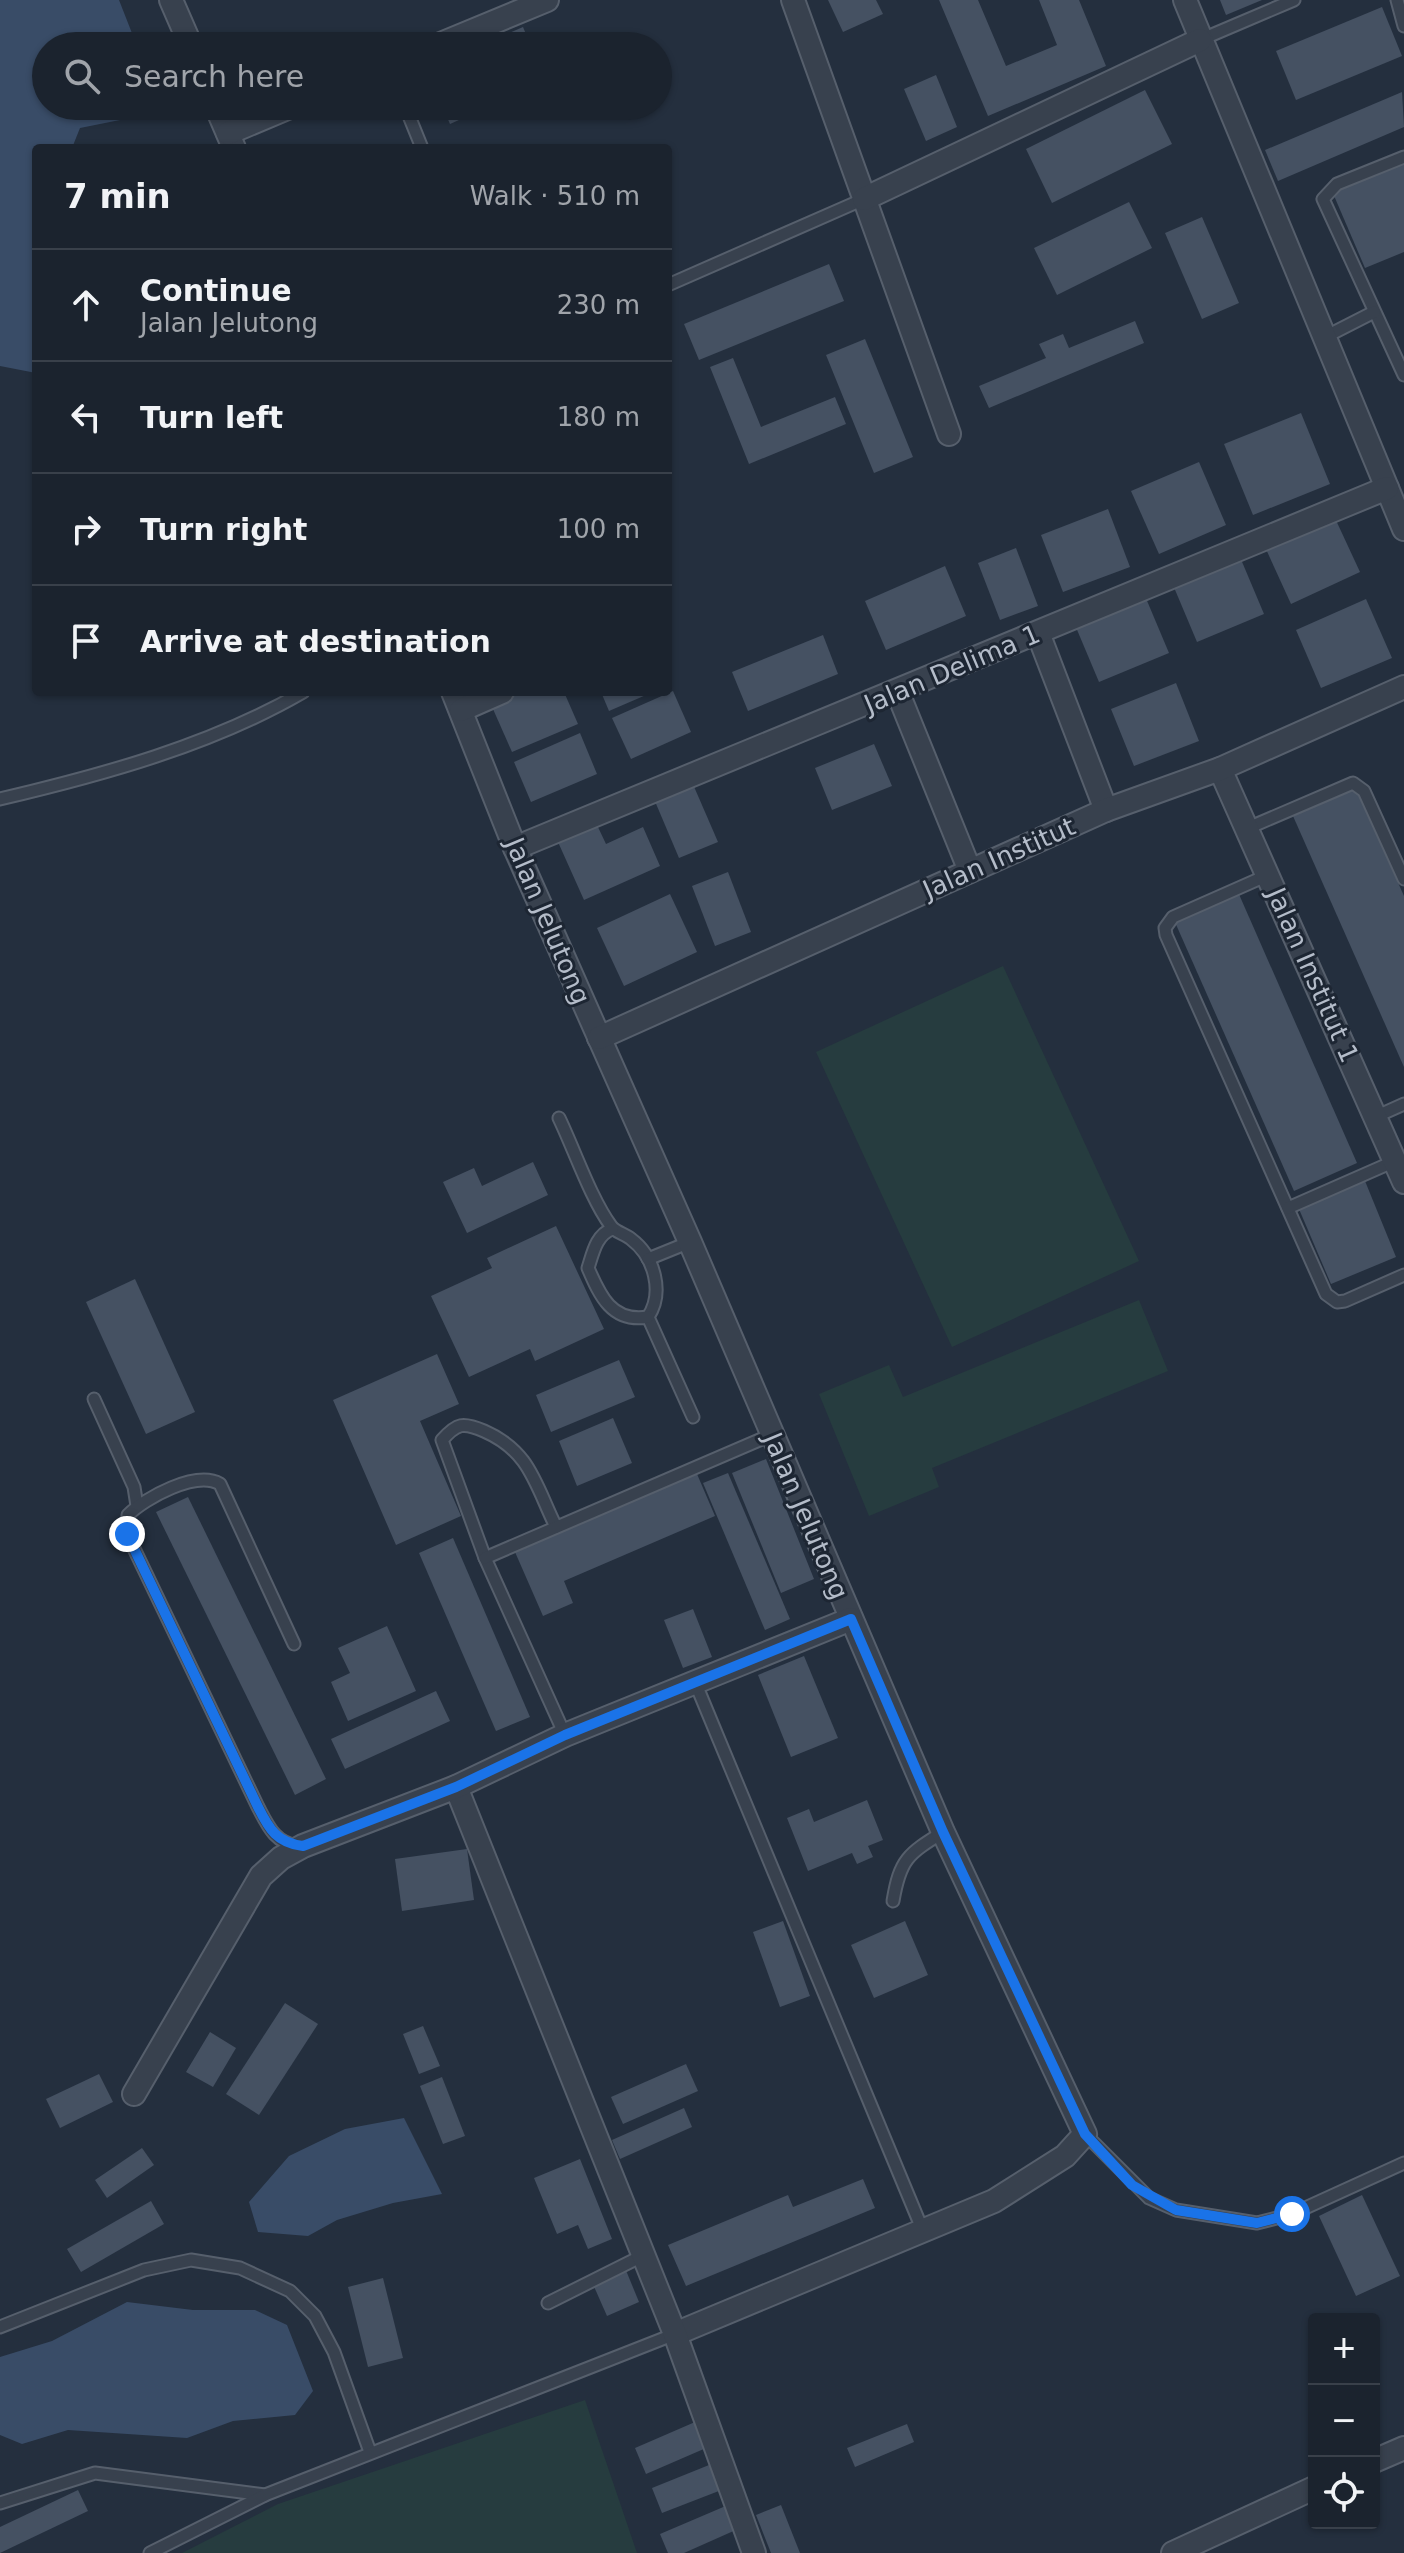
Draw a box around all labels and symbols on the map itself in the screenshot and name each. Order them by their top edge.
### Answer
street label: Jalan Delima 1 [858,618,1044,720]
street label: Jalan Institut [916,811,1080,906]
street label: Jalan Jelutong [499,831,597,1009]
street label: Jalan Institut 1 [1260,881,1365,1067]
street label: Jalan Jelutong [757,1426,855,1604]
route end [109,1516,145,1552]
route start [1274,2196,1310,2232]

